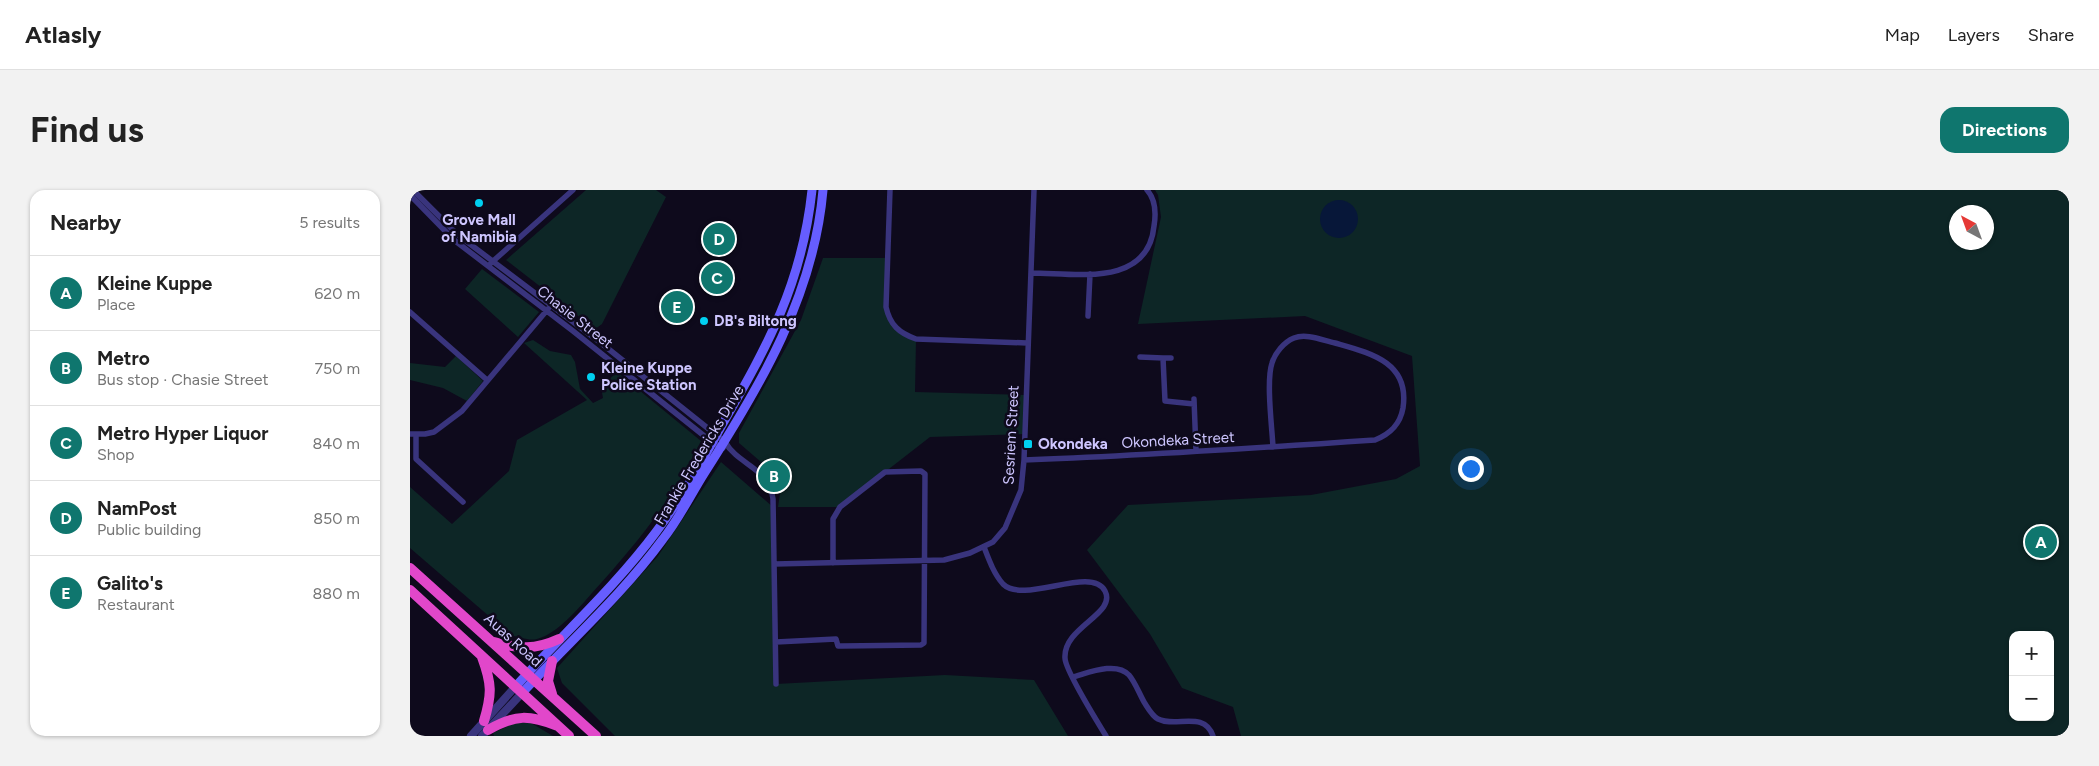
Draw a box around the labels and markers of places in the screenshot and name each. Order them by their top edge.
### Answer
marker: Grove Mall of Namibia [473,197,485,209]
place label: Grove Mall of Namibia [441,211,517,246]
pin: D [703,220,735,258]
pin: C [701,259,733,297]
pin: E [661,288,693,326]
place label: DB's Biltong [714,312,797,330]
marker: DB's Biltong [698,315,710,327]
place label: Kleine Kuppe Police Station [601,359,697,394]
marker: Kleine Kuppe Police Station [585,371,597,383]
place label: Okondeka [1038,435,1108,453]
marker: Okondeka [1022,438,1034,450]
pin: B [758,457,790,495]
pin: A [2025,523,2057,561]

